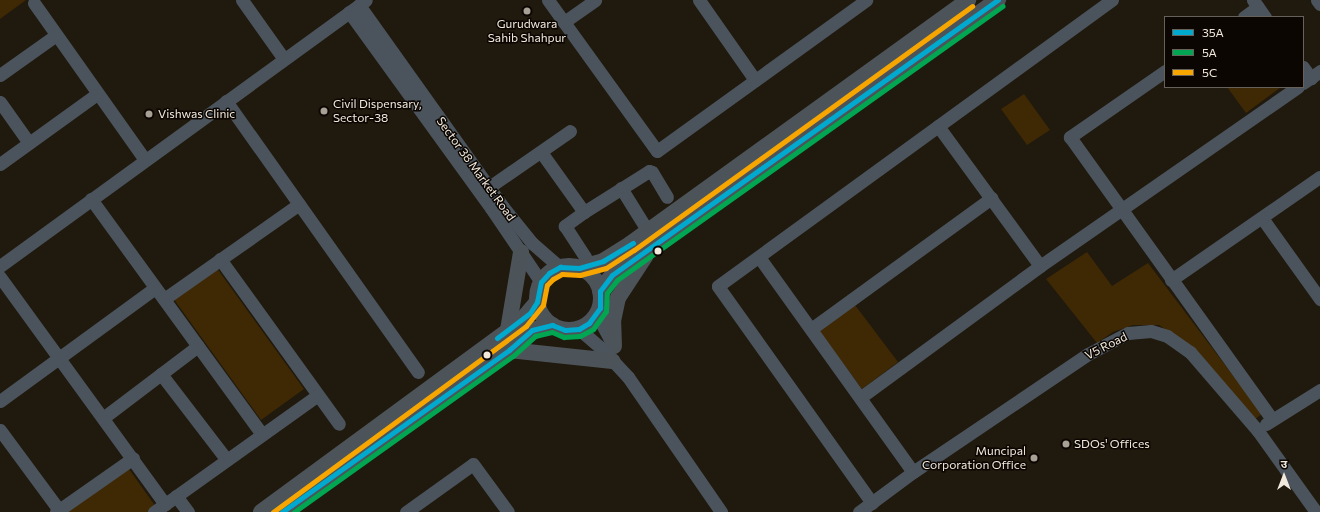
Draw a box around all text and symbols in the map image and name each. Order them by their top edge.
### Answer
marker: Gurudwara Sahib Shahpur [522,6,532,16]
legend [1164,16,1304,88]
place label: Gurudwara Sahib Shahpur [488,17,566,45]
text: 35A [1202,25,1224,39]
text: 5A [1202,45,1217,59]
text: 5C [1202,65,1217,79]
place label: Civil Dispensary, Sector-38 [333,97,421,125]
marker: Civil Dispensary, Sector-38 [318,105,330,117]
place label: Vishwas Clinic [158,107,235,121]
marker: Vishwas Clinic [143,108,155,120]
street label: Sector 38 Market Road [433,114,519,224]
unlabelled marker [653,246,663,256]
street label: V5 Road [1083,329,1129,363]
unlabelled marker [482,350,492,360]
place label: SDOs' Offices [1074,437,1150,451]
marker: SDOs' Offices [1061,439,1071,449]
place label: Muncipal Corporation Office [922,444,1026,472]
marker: Muncipal Corporation Office [1029,453,1039,463]
north arrow [1264,456,1304,496]
text: उ [1281,457,1287,470]

